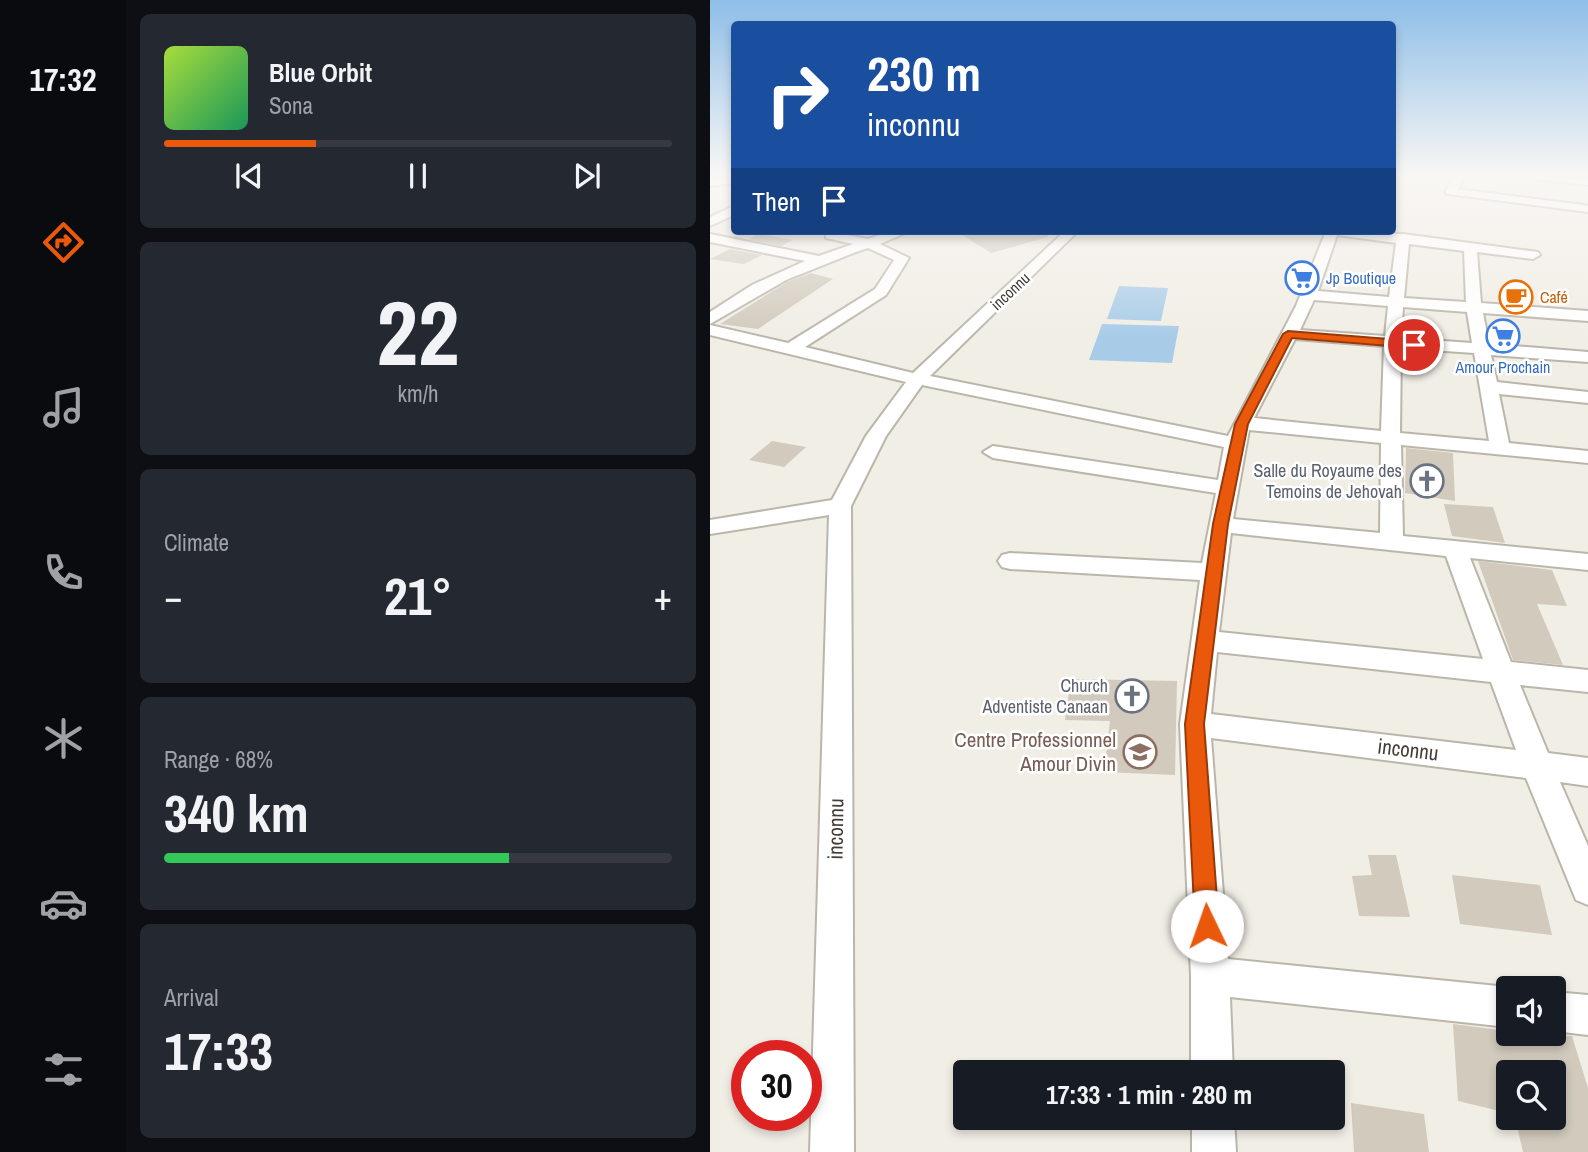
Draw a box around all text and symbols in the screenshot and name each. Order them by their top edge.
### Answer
text: 230 m [867,40,981,106]
icon: right [752,49,843,140]
text: Blue Orbit [269,55,372,90]
text: 17:32 [29,58,97,101]
text: Sona [269,90,313,121]
text: inconnu [867,103,960,146]
icon: previous [230,157,268,195]
icon: pause [399,157,437,195]
icon: next [568,157,606,195]
icon: arrive [815,182,853,220]
text: Then [752,184,801,219]
icon: directions [39,218,88,267]
supermarket icon: Jp Boutique [1283,259,1321,297]
street label: inconnu [985,267,1035,315]
place label: Jp Boutique [1326,267,1396,289]
text: 22 [377,271,460,393]
cafe icon: Café [1497,278,1535,316]
place label: Café [1540,286,1568,308]
pin [1384,315,1444,375]
supermarket icon: Amour Prochain [1484,317,1522,355]
icon: arrive [1395,326,1433,364]
place label: Amour Prochain [1455,356,1550,378]
text: km/h [398,378,438,409]
icon: music [39,383,88,432]
place label: Salle du Royaume des Temoins de Jehovah [1254,458,1402,504]
church icon: Salle du Royaume des Temoins de Jehovah [1408,462,1446,500]
text: Climate [164,527,229,558]
icon: phone [39,548,88,597]
text: 21° [384,561,452,631]
text: − [164,571,182,622]
text: + [654,571,672,622]
place label: Church Adventiste Canaan [981,673,1108,719]
church icon: Church Adventiste Canaan [1113,677,1151,715]
icon: climate [39,714,88,763]
place label: Centre Professionnel Amour Divin [954,725,1116,778]
street label: inconnu [1376,731,1440,768]
school or university icon: Centre Professionnel Amour Divin [1121,733,1159,771]
text: Range · 68% [164,744,273,775]
text: 340 km [164,778,309,848]
street label: inconnu [820,798,851,860]
icon: car [39,879,88,928]
position arrow [1170,889,1244,963]
map controls [1496,976,1566,1130]
button: sound [1496,976,1566,1046]
text: Arrival [164,982,219,1013]
text: 17:33 [164,1016,273,1086]
speed limit sign: 30 [731,1040,822,1131]
icon: filters [39,1045,88,1094]
button: search [1496,1060,1566,1130]
text: 17:33 · 1 min · 280 m [1046,1077,1252,1112]

